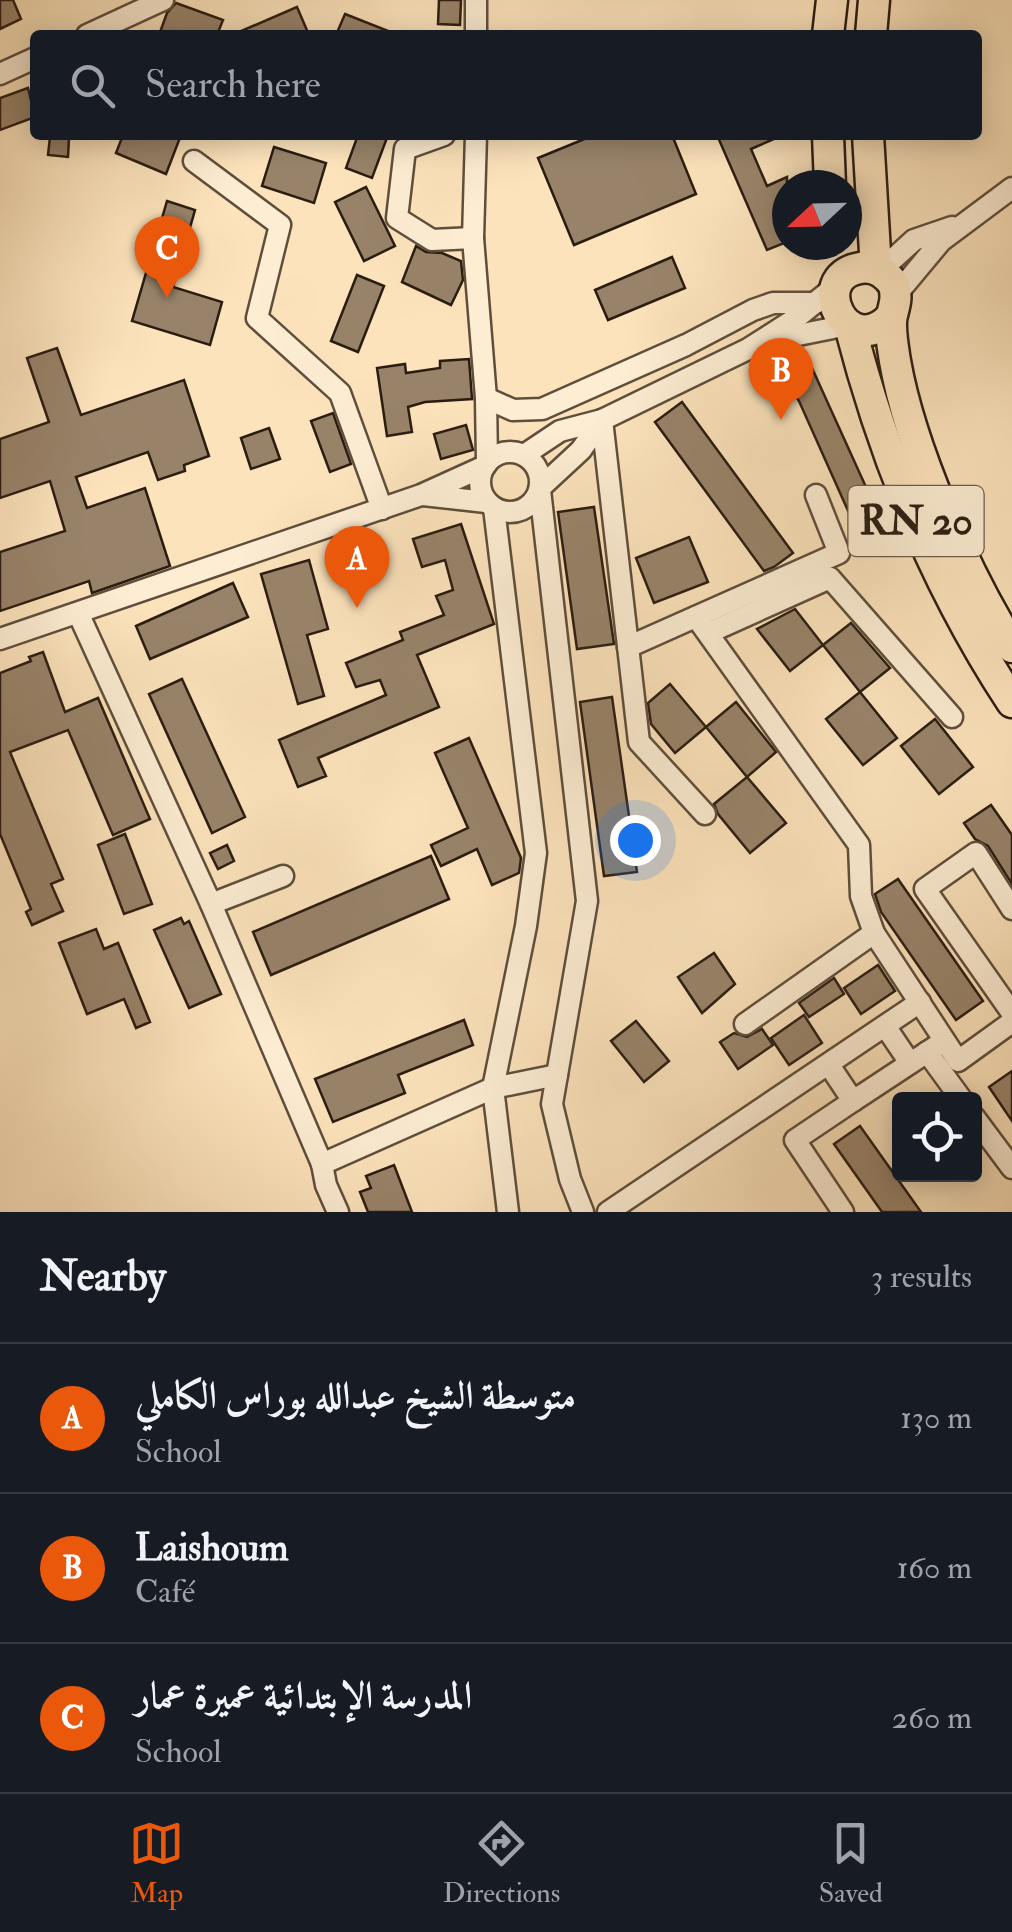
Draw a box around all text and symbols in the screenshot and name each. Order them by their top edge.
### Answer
search box [30,30,982,140]
icon: search [65,58,120,113]
text: Search here [145,61,321,109]
north arrow [772,170,862,260]
pin: C [134,216,200,298]
pin: B [748,338,814,420]
road number: RN 20 [848,486,984,556]
pin: A [324,526,390,608]
your location [610,815,661,866]
map controls [892,1092,982,1182]
button: locate [892,1092,982,1182]
text: Nearby [40,1251,166,1303]
text: 3 results [871,1257,972,1297]
text: متوسطة الشيخ عبدالله بوراس الكاملي [135,1372,576,1420]
text: A [62,1398,83,1438]
text: 130 m [900,1398,972,1438]
text: School [135,1432,221,1472]
text: Laishoum [135,1524,289,1572]
text: B [62,1548,83,1588]
text: 160 m [897,1548,972,1588]
text: Café [135,1572,195,1612]
text: المدرسة الإبتدائية عميرة عمار [135,1672,472,1720]
text: C [61,1698,84,1738]
text: 260 m [892,1698,972,1738]
text: School [135,1732,221,1772]
tab: Map [129,1816,184,1911]
tab: Directions [443,1816,560,1911]
tab: Saved [819,1816,883,1911]

